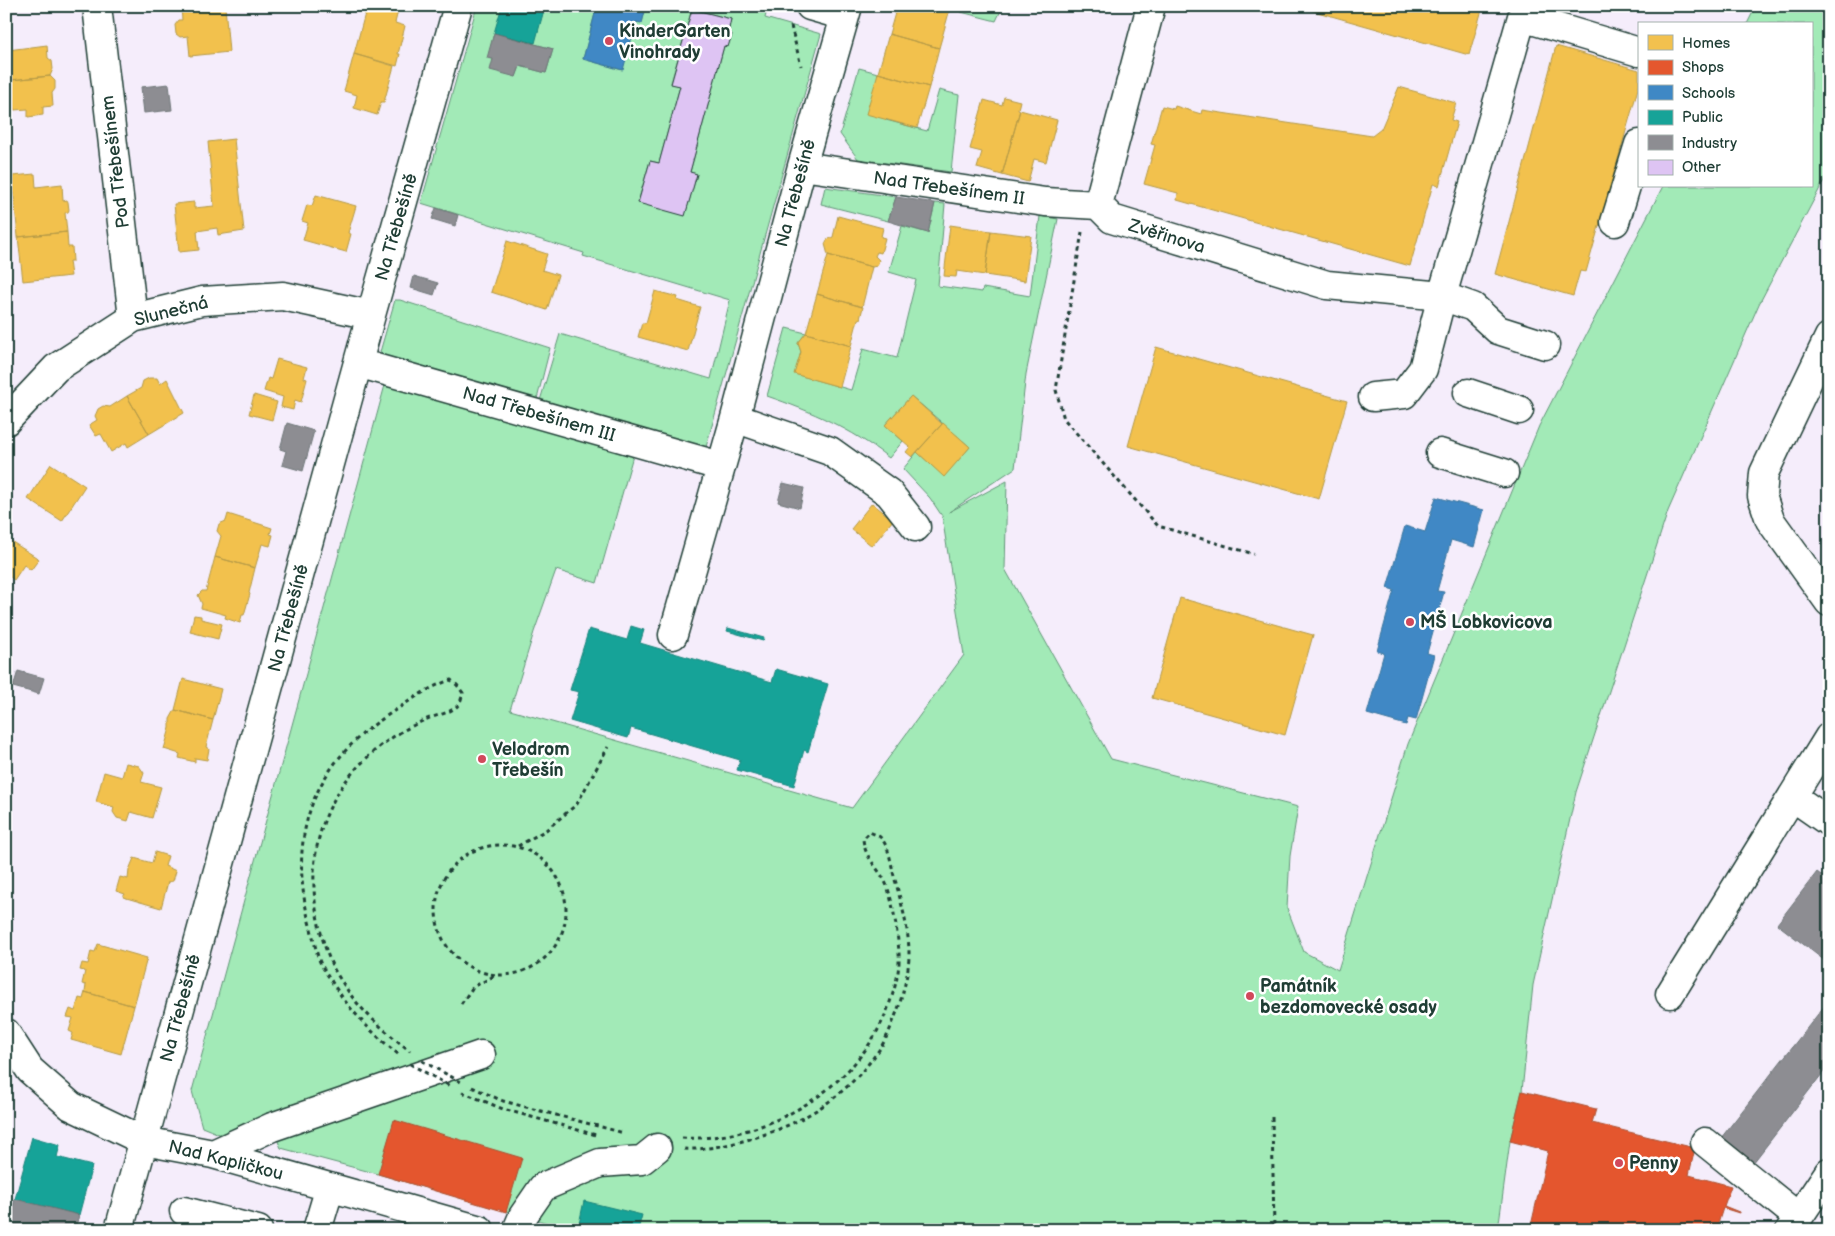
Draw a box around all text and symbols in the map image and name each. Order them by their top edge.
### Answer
place label: KinderGarten Vinohrady [619,21,731,63]
legend [1638,22,1812,188]
text: Homes [1682,34,1731,53]
marker: KinderGarten Vinohrady [603,35,615,47]
text: Shops [1682,58,1725,77]
text: Schools [1682,84,1736,103]
street label: Pod Třebešínem [97,94,134,230]
text: Public [1682,108,1723,127]
text: Industry [1682,134,1737,153]
street label: Na Třebešíně [771,137,820,249]
text: Other [1682,158,1721,177]
street label: Nad Třebešínem II [872,167,1026,210]
street label: Na Třebešíně [371,171,422,283]
street label: Zvěřinova [1125,215,1208,258]
street label: Slunečná [132,292,210,331]
street label: Nad Třebešínem III [460,383,618,446]
street label: Na Třebešíně [264,562,313,674]
place label: MŠ Lobkovicova [1420,610,1553,633]
marker: MŠ Lobkovicova [1404,616,1416,628]
place label: Velodrom Třebešín [492,739,570,781]
marker: Velodrom Třebešín [476,753,488,765]
street label: Na Třebešíně [156,952,205,1064]
place label: Památník bezdomovecké osady [1260,976,1437,1018]
marker: Památník bezdomovecké osady [1244,990,1256,1002]
street label: Nad Kapličkou [166,1136,285,1185]
place label: Penny [1629,1153,1679,1174]
marker: Penny [1613,1157,1625,1169]

